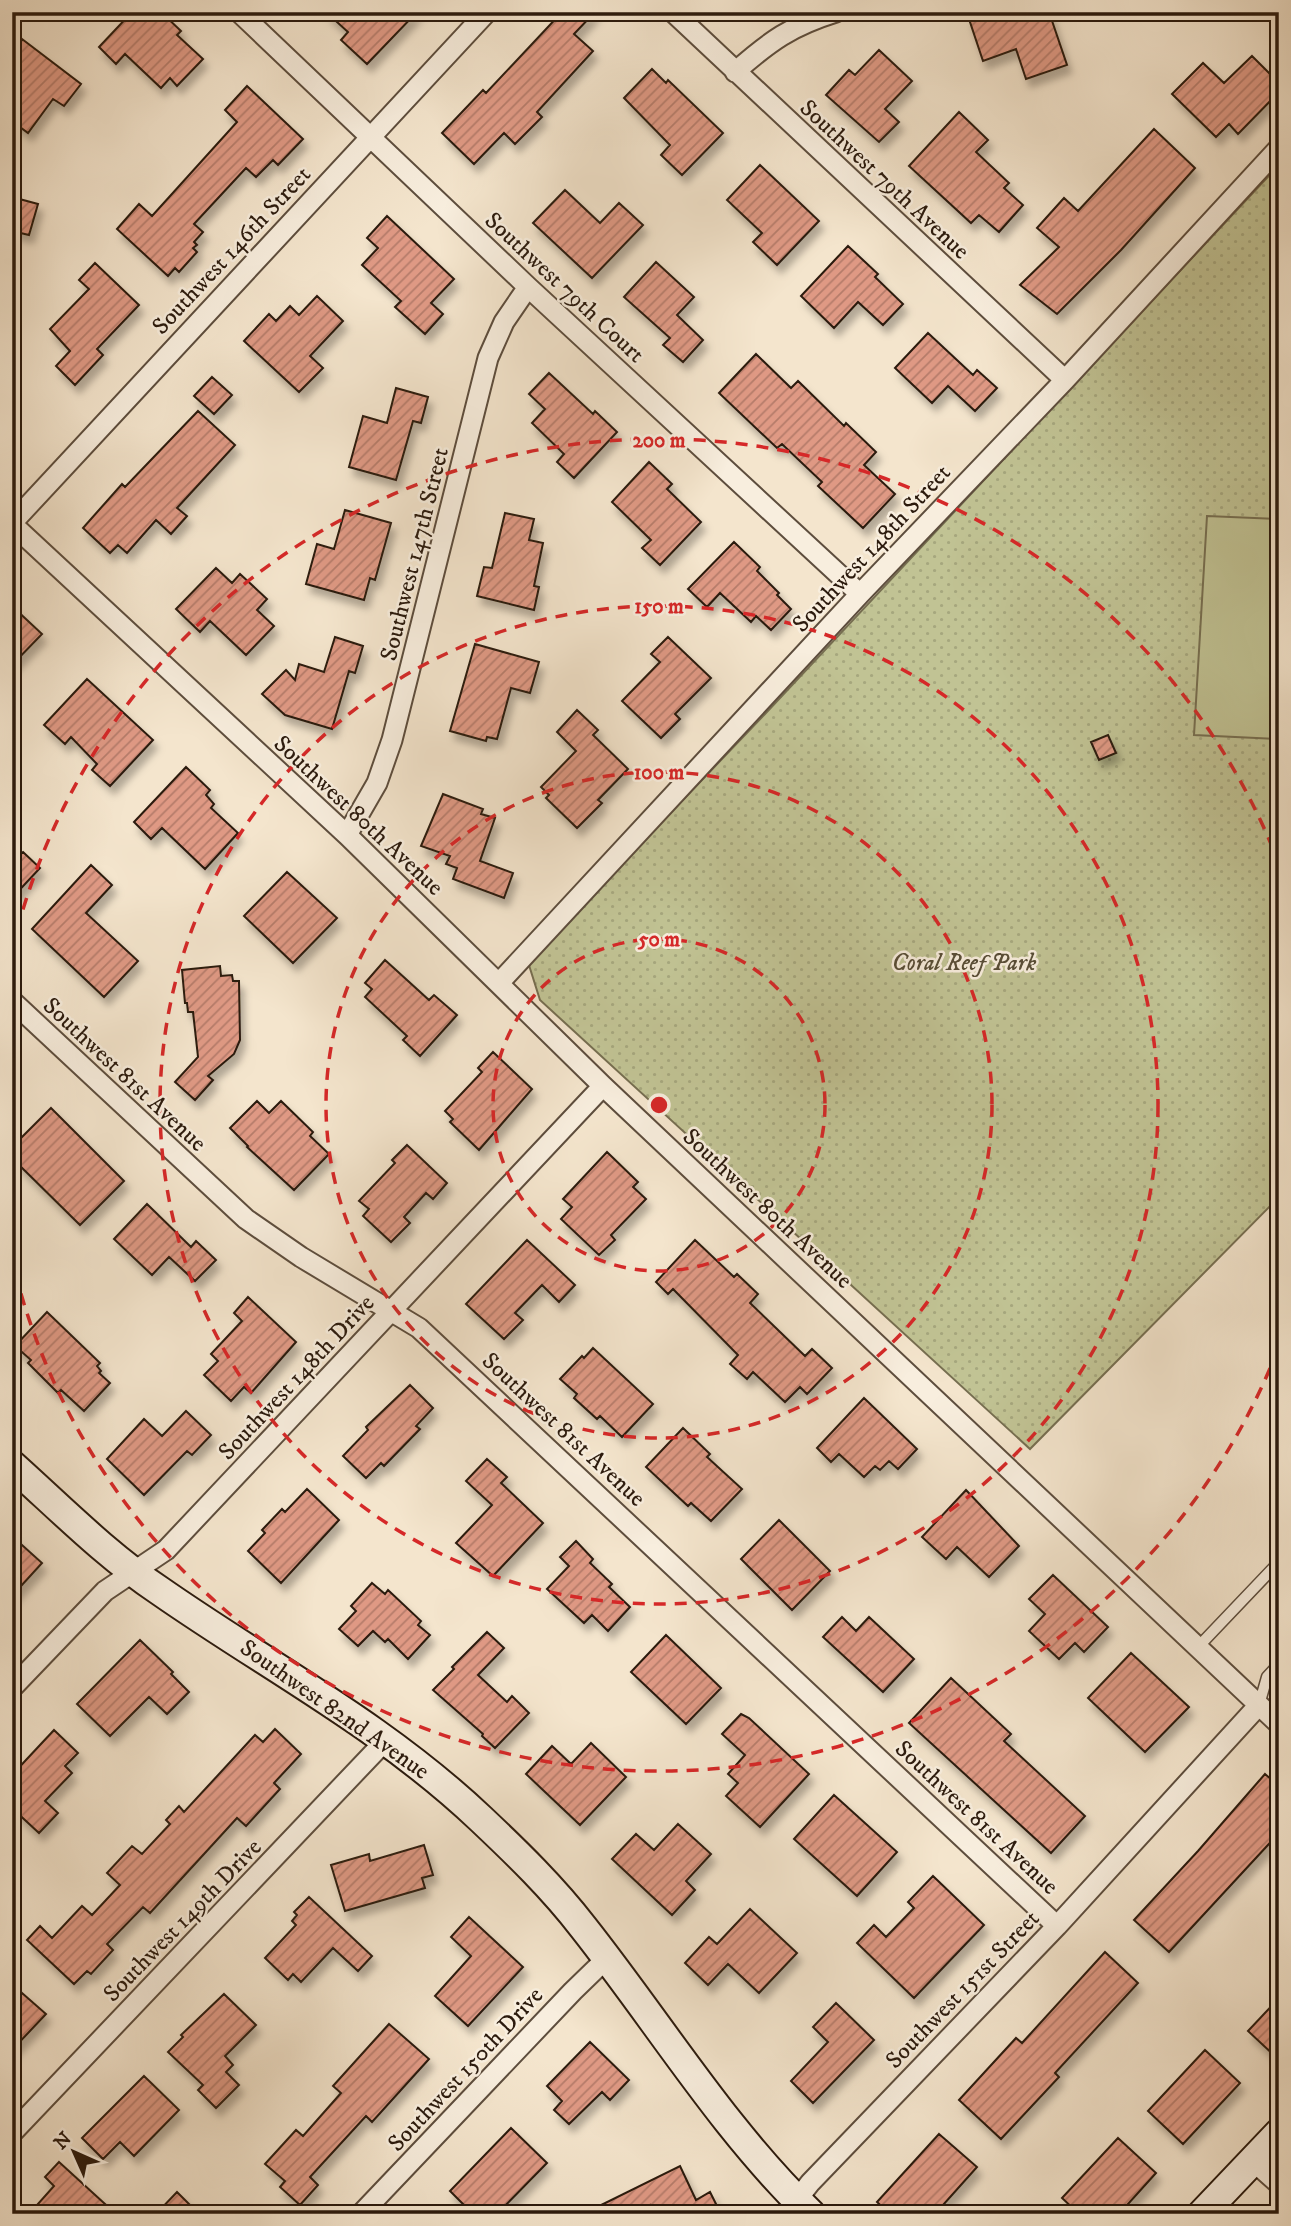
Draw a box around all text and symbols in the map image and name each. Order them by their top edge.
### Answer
street label: Southwest 79th Avenue [793,93,976,266]
street label: Southwest 146th Street [146,160,318,341]
street label: Southwest 79th Court [478,206,651,370]
text: 200 m [632,428,686,454]
street label: Southwest 147th Street [374,444,456,664]
street label: Southwest 148th Street [786,458,958,639]
text: 150 m [634,594,684,620]
street label: Southwest 80th Avenue [267,729,450,902]
text: 100 m [634,760,684,786]
text: 50 m [637,927,680,953]
park label: Coral Reef Park [892,948,1036,978]
street label: Southwest 81st Avenue [36,991,212,1158]
centre of rings [647,1093,671,1117]
street label: Southwest 80th Avenue [676,1122,859,1295]
street label: Southwest 148th Drive [212,1289,381,1467]
street label: Southwest 81st Avenue [475,1346,651,1513]
street label: Southwest 82nd Avenue [234,1633,435,1787]
street label: Southwest 81st Avenue [888,1734,1064,1901]
street label: Southwest 149th Drive [97,1833,268,2009]
street label: Southwest 151st Street [879,1904,1046,2075]
street label: Southwest 150th Drive [382,1981,550,2158]
north arrow [38,2118,108,2188]
text: N [49,2127,77,2155]

